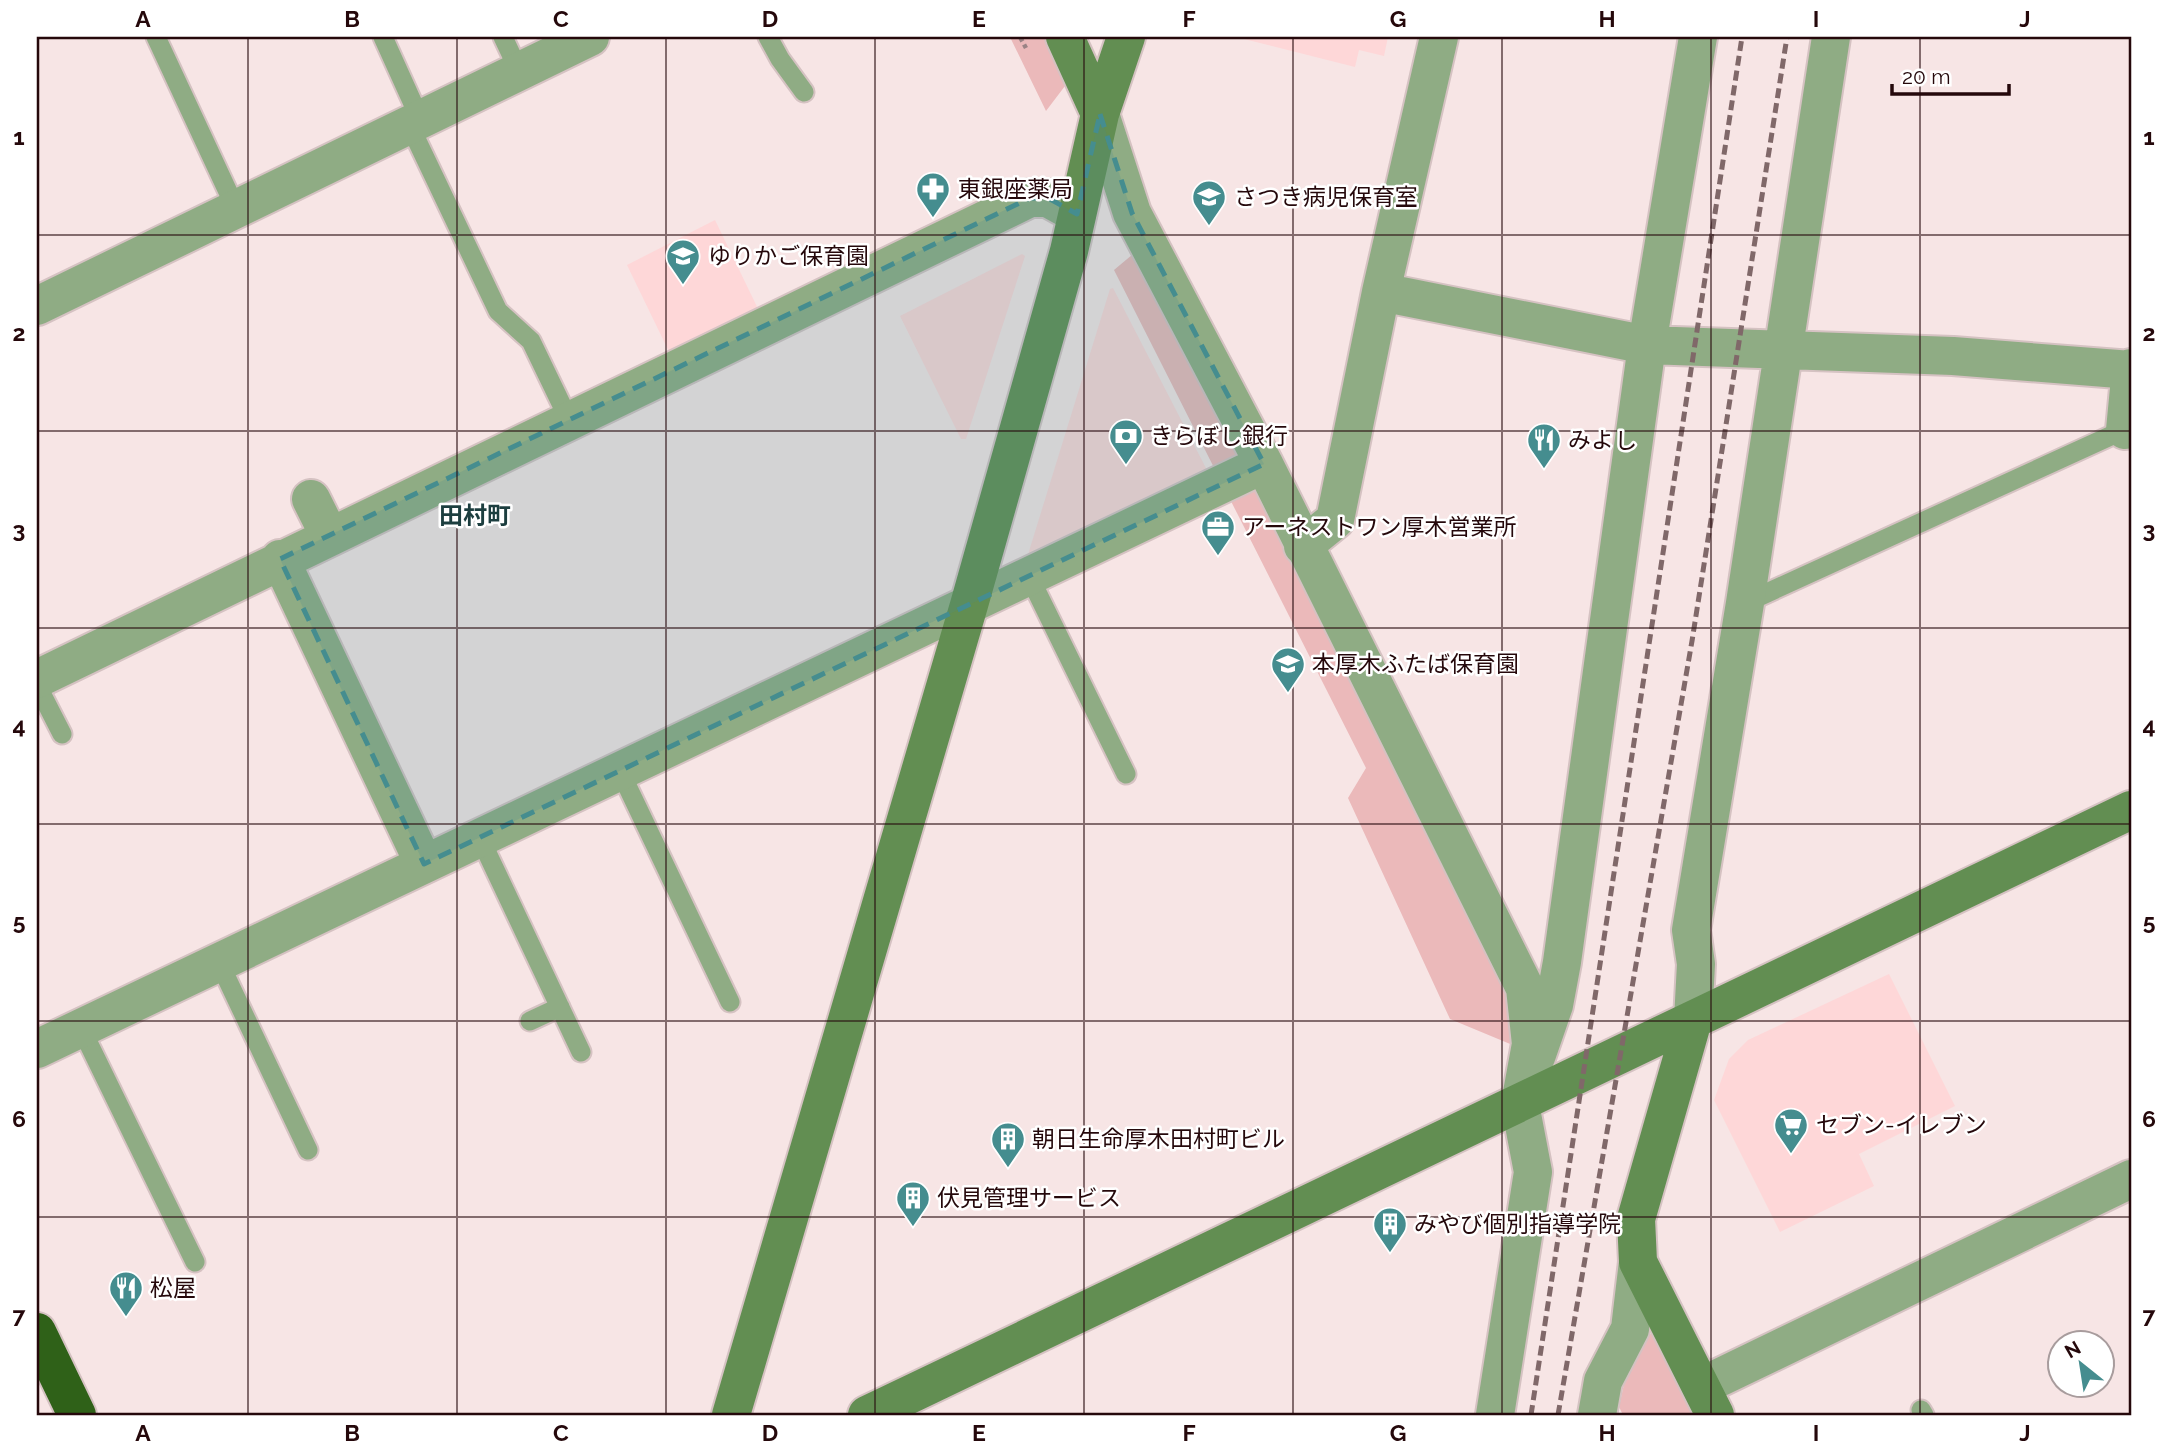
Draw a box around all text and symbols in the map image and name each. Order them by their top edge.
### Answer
text: A [135,5,151,32]
text: B [344,5,360,32]
text: C [553,5,569,32]
text: D [762,5,778,32]
text: E [972,5,986,32]
text: F [1182,5,1196,32]
text: G [1390,5,1406,32]
text: H [1598,5,1616,32]
text: I [1813,5,1819,32]
text: J [2019,5,2031,32]
scale bar [1892,52,2009,96]
text: 20 m [1902,64,1950,89]
text: 1 [13,123,25,150]
text: 1 [2143,123,2155,150]
pharmacy icon: 東銀座薬局 [914,170,952,219]
place label: 東銀座薬局 [958,175,1073,202]
school or university icon: さつき病児保育室 [1190,178,1228,227]
place label: さつき病児保育室 [1234,183,1418,210]
school or university icon: ゆりかご保育園 [664,237,702,286]
place label: ゆりかご保育園 [708,242,869,269]
text: 2 [13,319,25,346]
text: 2 [2143,319,2155,346]
bank icon: きらぼし銀行 [1107,417,1145,466]
restaurant icon: みよし [1525,421,1563,470]
place label: きらぼし銀行 [1150,422,1288,449]
place label: みよし [1568,426,1637,453]
district label: 田村町 [439,501,511,530]
office icon: アーネストワン厚木営業所 [1199,508,1237,557]
place label: アーネストワン厚木営業所 [1242,513,1517,540]
text: 3 [13,516,25,543]
text: 3 [2143,516,2155,543]
school or university icon: 本厚木ふたば保育園 [1269,645,1307,694]
place label: 本厚木ふたば保育園 [1312,650,1519,677]
text: 4 [12,712,26,739]
text: 4 [2142,712,2156,739]
text: 5 [13,908,26,935]
text: 5 [2143,908,2156,935]
text: 6 [12,1105,26,1132]
text: 6 [2142,1105,2156,1132]
supermarket icon: セブン-イレブン [1772,1106,1810,1155]
place label: セブン-イレブン [1816,1111,1987,1138]
building icon: 朝日生命厚木田村町ビル [989,1120,1027,1169]
place label: 朝日生命厚木田村町ビル [1032,1125,1285,1152]
building icon: 伏見管理サービス [894,1179,932,1228]
place label: 伏見管理サービス [937,1184,1121,1211]
building icon: みやび個別指導学院 [1371,1205,1409,1254]
place label: みやび個別指導学院 [1414,1210,1621,1237]
restaurant icon: 松屋 [107,1269,145,1318]
place label: 松屋 [150,1274,196,1301]
text: 7 [13,1301,26,1328]
text: 7 [2143,1301,2156,1328]
north arrow [2046,1330,2116,1400]
text: N [2061,1336,2084,1362]
text: A [135,1419,151,1446]
text: B [344,1419,360,1446]
text: C [553,1419,569,1446]
text: D [762,1419,778,1446]
text: E [972,1419,986,1446]
text: F [1182,1419,1196,1446]
text: G [1390,1419,1406,1446]
text: H [1598,1419,1616,1446]
text: I [1813,1419,1819,1446]
text: J [2019,1419,2031,1446]

